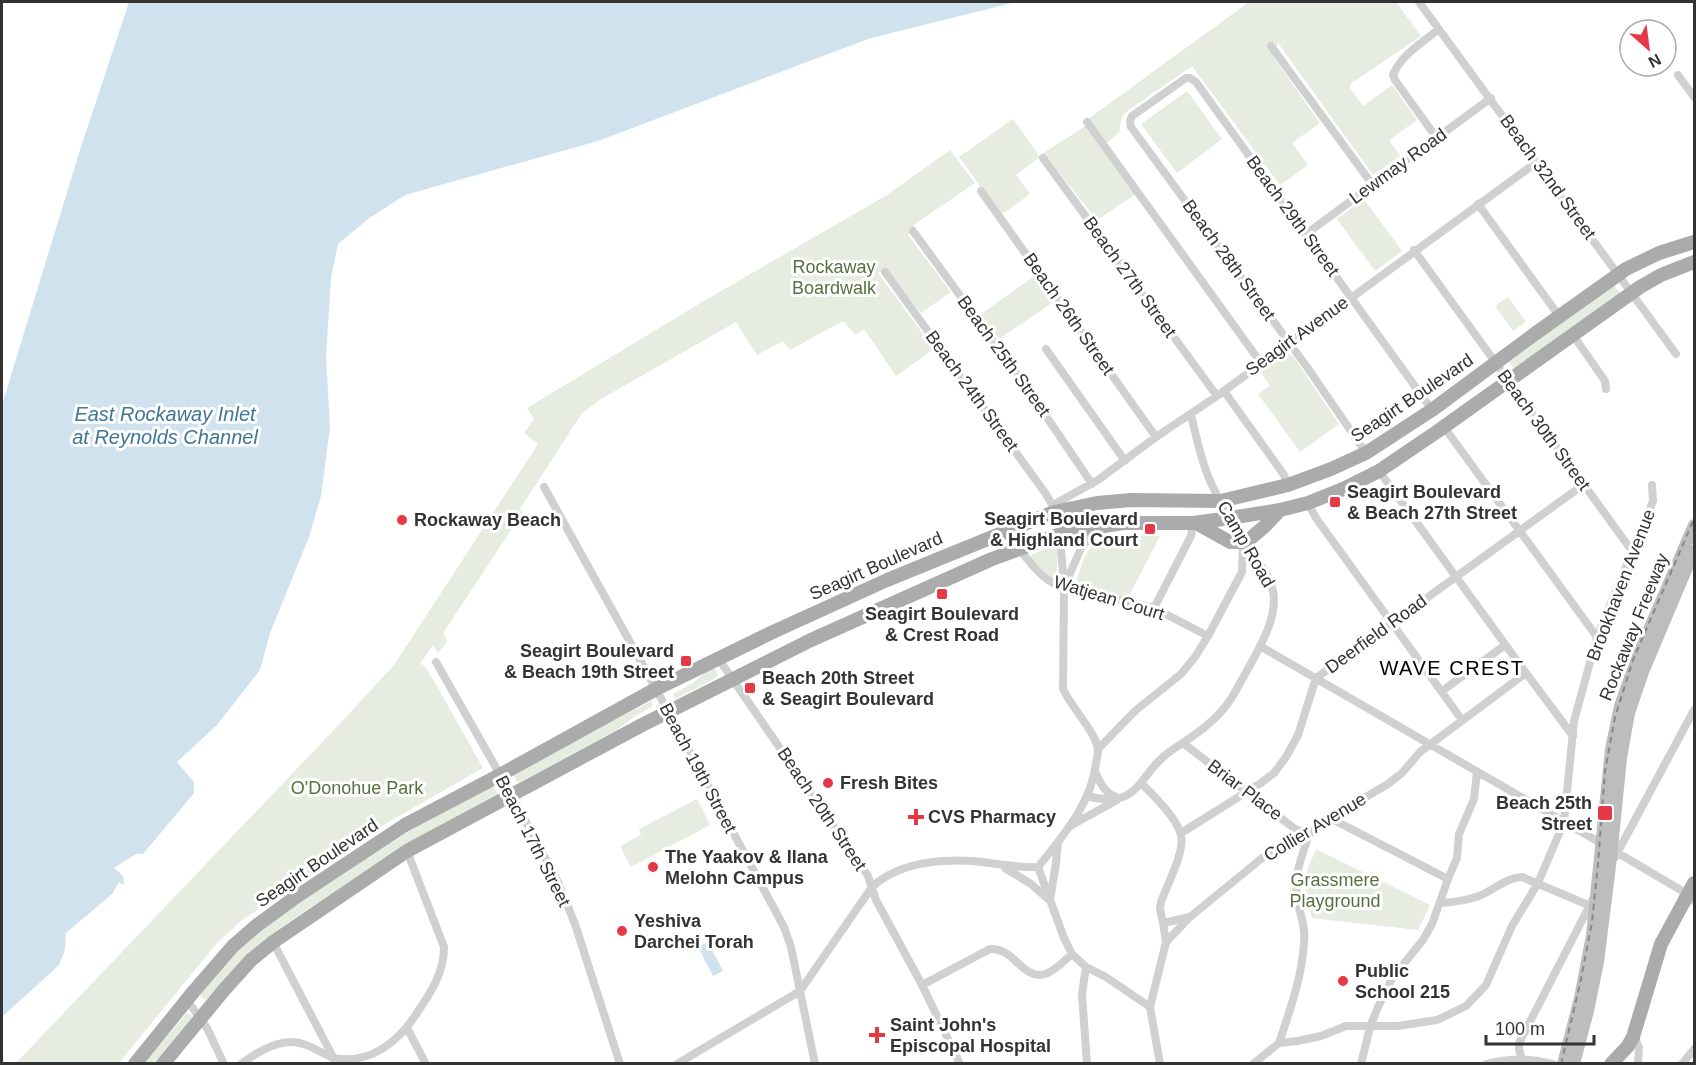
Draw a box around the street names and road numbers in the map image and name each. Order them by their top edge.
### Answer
street label: Beach 32nd Street [1496,111,1600,243]
street label: Lewmay Road [1346,124,1450,208]
street label: Beach 29th Street [1243,152,1343,280]
street label: Beach 28th Street [1179,196,1279,324]
street label: Beach 27th Street [1080,213,1180,341]
street label: Beach 26th Street [1019,249,1119,379]
street label: Beach 25th Street [954,292,1054,420]
street label: Seagirt Avenue [1242,292,1352,380]
street label: Beach 24th Street [922,327,1022,455]
street label: Seagirt Boulevard [1347,350,1477,446]
street label: Beach 30th Street [1494,366,1594,494]
street label: Camp Road [1213,497,1279,591]
street label: Brookhaven Avenue [1583,506,1659,664]
street label: Seagirt Boulevard [807,528,945,604]
street label: Rockaway Freeway [1595,550,1673,704]
street label: Watjean Court [1051,572,1167,624]
street label: Deerfield Road [1322,591,1430,677]
street label: Beach 19th Street [655,700,741,836]
street label: Beach 20th Street [773,744,871,874]
street label: Briar Place [1204,756,1286,824]
street label: Beach 17th Street [491,772,575,910]
street label: Collier Avenue [1260,789,1370,865]
street label: Seagirt Boulevard [252,815,382,911]

